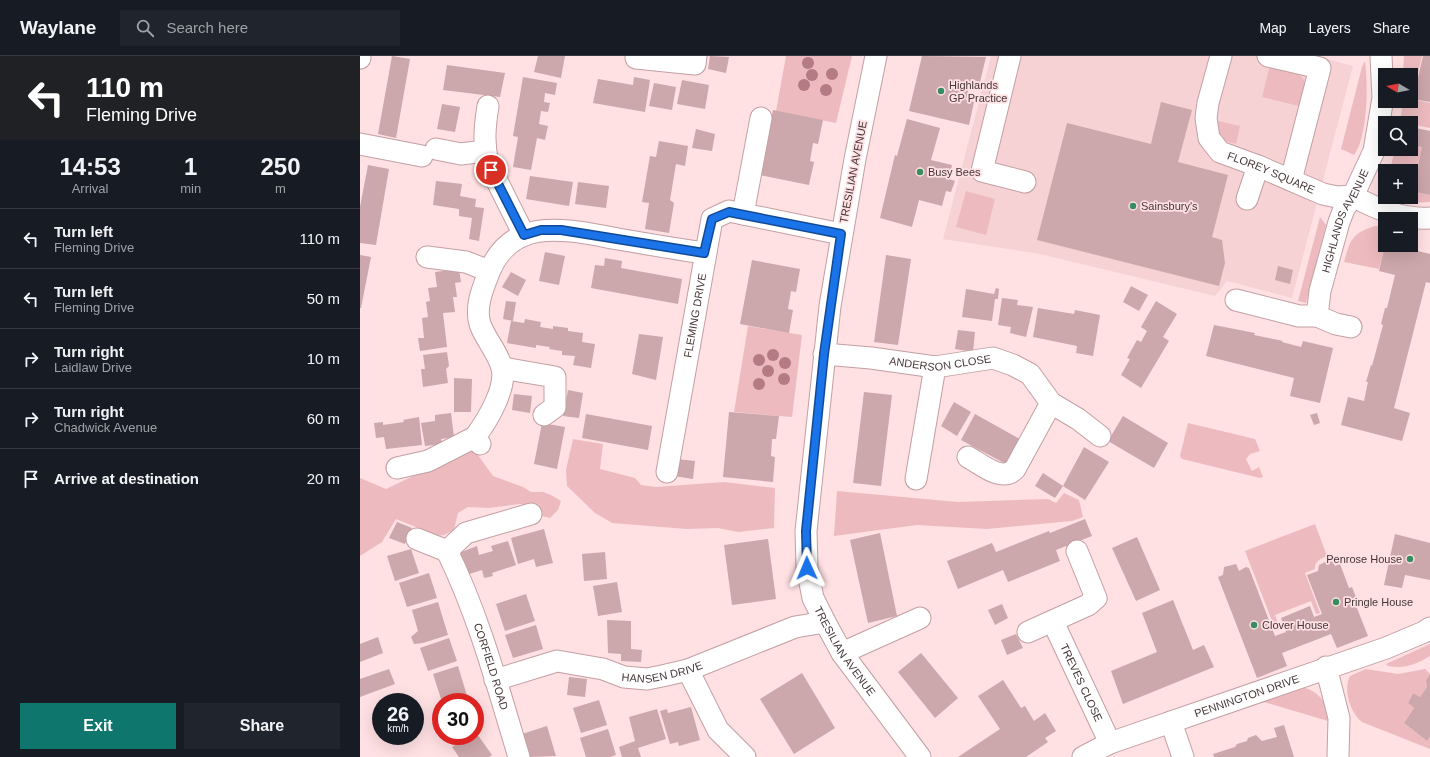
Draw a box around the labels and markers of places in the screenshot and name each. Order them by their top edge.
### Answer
place label: Highlands GP Practice [949,79,1008,104]
marker: Highlands GP Practice [936,86,946,96]
pin [474,153,508,187]
place label: Busy Bees [928,166,981,178]
marker: Busy Bees [915,167,925,177]
place label: Sainsbury's [1141,200,1198,212]
marker: Sainsbury's [1128,201,1138,211]
place label: Penrose House [1326,553,1402,565]
marker: Penrose House [1405,554,1415,564]
place label: Pringle House [1344,596,1413,608]
marker: Pringle House [1331,597,1341,607]
place label: Clover House [1262,619,1329,631]
marker: Clover House [1249,620,1259,630]

